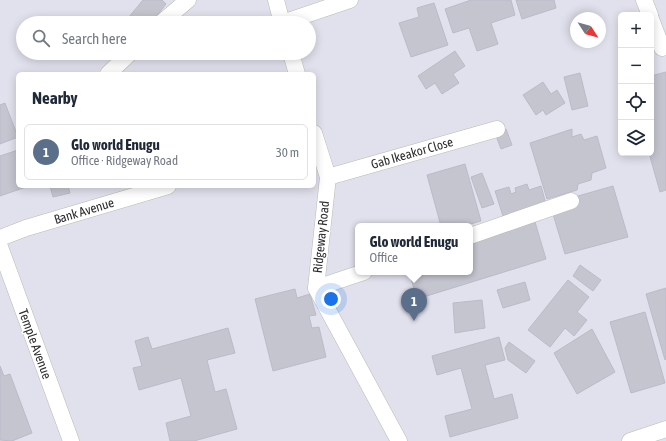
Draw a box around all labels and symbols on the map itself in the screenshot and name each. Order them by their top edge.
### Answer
north arrow [570,12,606,48]
street label: Gab Ikeakor Close [369,134,455,172]
street label: Bank Avenue [52,195,116,227]
street label: Ridgeway Road [310,200,332,274]
pin: 1 [401,288,427,321]
your location [321,289,341,309]
street label: Temple Avenue [15,307,55,381]

